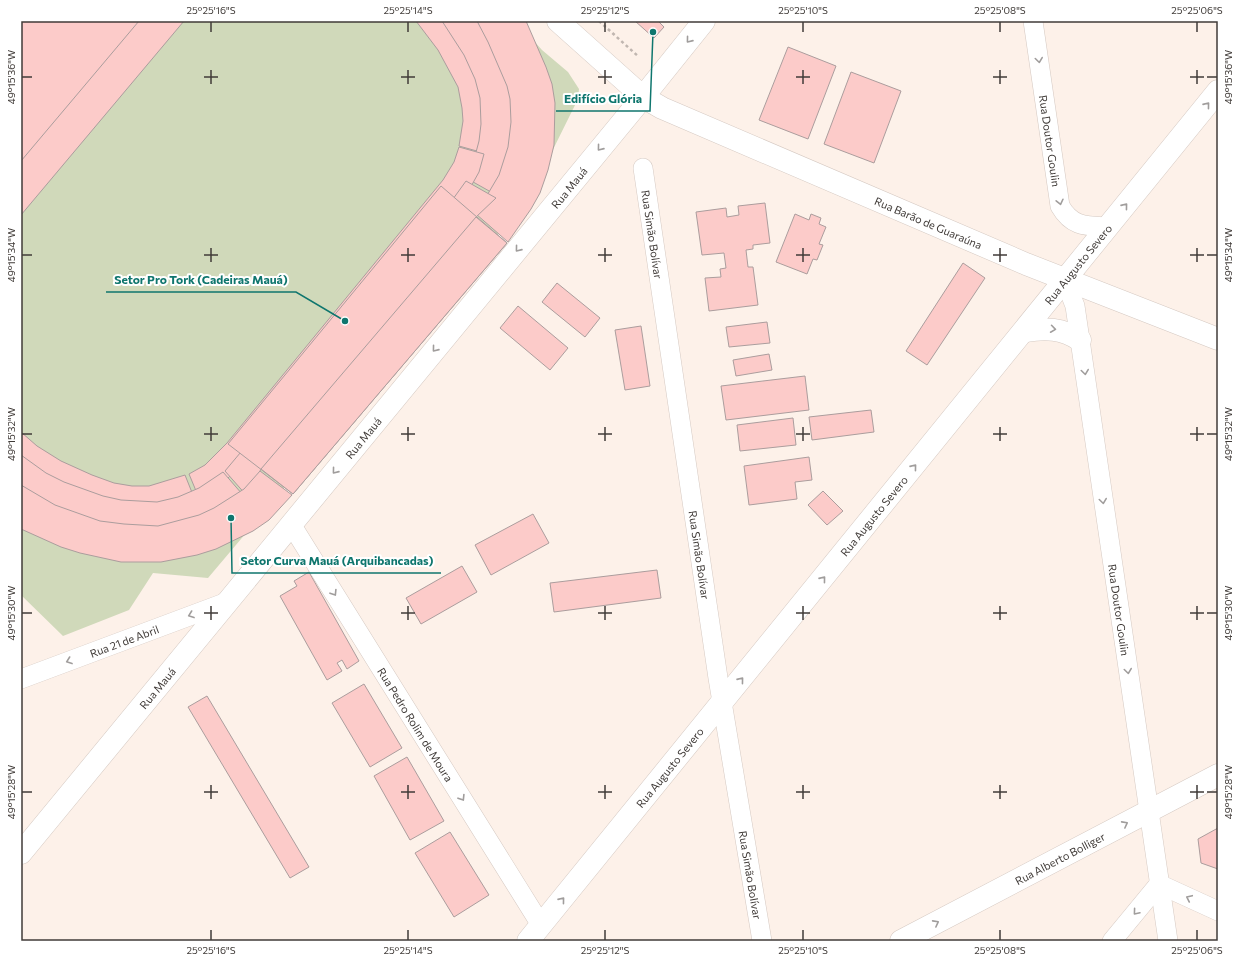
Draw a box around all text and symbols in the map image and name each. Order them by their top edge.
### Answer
text: 25°25'16"S [186,4,236,16]
text: 25°25'14"S [383,4,433,16]
text: 25°25'12"S [581,4,629,16]
text: 25°25'10"S [778,4,828,16]
text: 25°25'08"S [974,4,1026,16]
text: 25°25'06"S [1171,4,1223,16]
one-way arrow [686,36,693,43]
text: 49°15'36"W [5,50,17,104]
text: 49°15'36"W [1222,50,1234,104]
one-way arrow [1034,57,1043,63]
callout: Edifício Glória [556,87,650,111]
text: Edifício Glória [564,91,642,105]
street label: Rua Doutor Goulin [1037,94,1064,187]
one-way arrow [1202,102,1209,109]
one-way arrow [598,144,605,151]
street label: Rua Mauá [548,164,589,211]
street label: Rua Simão Bolívar [640,189,666,280]
street label: Rua Barão de Guaraúna [873,194,984,251]
one-way arrow [1056,199,1064,205]
one-way arrow [1120,203,1127,210]
street label: Rua Augusto Severo [1041,221,1114,307]
text: 49°15'34"W [5,228,17,282]
text: 49°15'34"W [1222,228,1234,282]
one-way arrow [515,244,522,251]
callout: Setor Pro Tork (Cadeiras Mauá) [106,268,296,292]
text: Setor Pro Tork (Cadeiras Mauá) [114,272,288,286]
one-way arrow [1050,324,1057,333]
one-way arrow [433,345,440,352]
one-way arrow [1080,369,1089,375]
text: 49°15'32"W [5,407,17,461]
text: 49°15'32"W [1222,407,1234,461]
street label: Rua Mauá [342,414,384,461]
one-way arrow [909,465,916,472]
one-way arrow [332,467,339,474]
street label: Rua Augusto Severo [837,473,910,558]
one-way arrow [1098,498,1107,504]
street label: Rua Simão Bolívar [687,510,713,601]
callout: Setor Curva Mauá (Arquibancadas) [232,549,441,573]
text: Setor Curva Mauá (Arquibancadas) [241,553,433,567]
street label: Rua Doutor Goulin [1106,563,1133,657]
one-way arrow [818,576,825,583]
text: 49°15'30"W [5,586,17,640]
text: 49°15'30"W [1222,586,1234,640]
one-way arrow [329,589,337,596]
one-way arrow [187,611,194,619]
street label: Rua 21 de Abril [88,622,160,659]
one-way arrow [66,656,73,665]
street label: Rua Mauá [136,665,178,711]
street label: Rua Pedro Rolim de Moura [376,665,456,784]
one-way arrow [1123,668,1132,674]
one-way arrow [736,677,743,684]
street label: Rua Augusto Severo [633,724,706,810]
text: 49°15'28"W [5,765,17,819]
text: 49°15'28"W [1222,765,1234,819]
one-way arrow [457,794,465,801]
one-way arrow [1121,821,1129,829]
street label: Rua Simão Bolívar [737,829,765,921]
street label: Rua Alberto Bolliger [1012,829,1107,887]
one-way arrow [1185,895,1193,903]
one-way arrow [557,897,564,904]
one-way arrow [1133,908,1140,915]
one-way arrow [932,920,939,928]
text: 25°25'16"S [186,944,236,956]
text: 25°25'14"S [383,944,433,956]
text: 25°25'12"S [581,944,629,956]
text: 25°25'10"S [778,944,828,956]
text: 25°25'08"S [974,944,1026,956]
text: 25°25'06"S [1171,944,1223,956]

